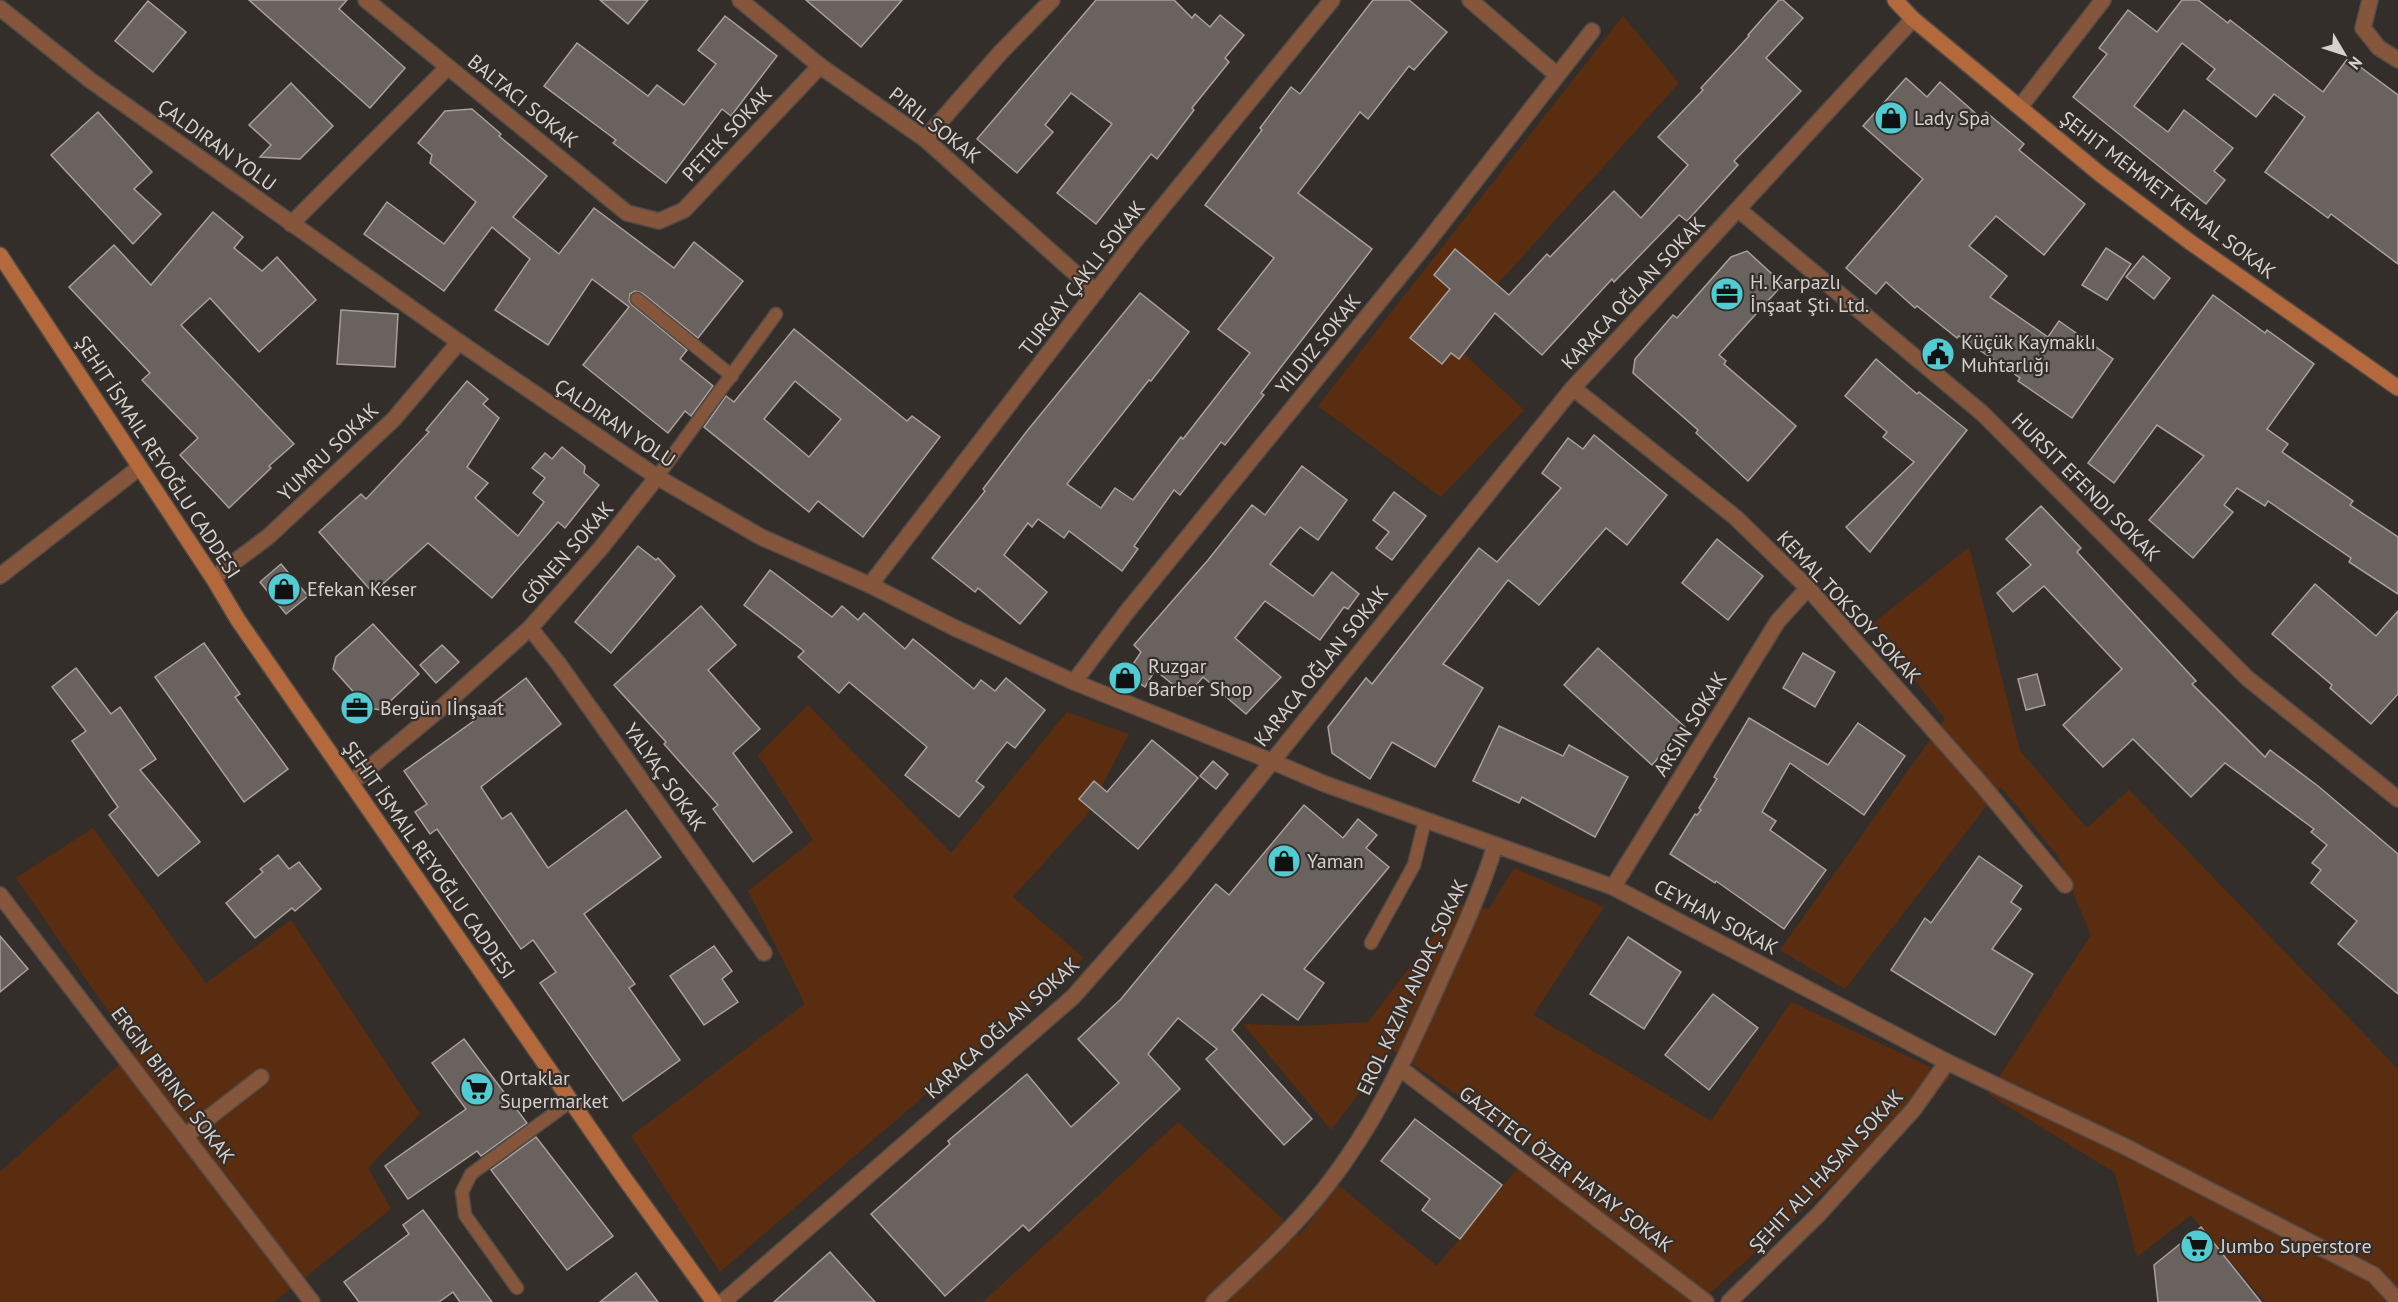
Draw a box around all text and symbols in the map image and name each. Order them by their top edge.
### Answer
north arrow [2314,24,2374,84]
street label: BALTACI SOKAK [463,49,583,153]
text: N [2345,53,2367,74]
street label: PETEK SOKAK [676,81,778,187]
street label: PIRIL SOKAK [884,81,986,169]
street label: ÇALDIRAN YOLU [153,93,281,197]
shop icon: Lady Spa [1873,100,1909,136]
place label: Lady Spa [1914,105,1990,131]
street label: ŞEHIT MEHMET KEMAL SOKAK [2055,105,2281,285]
street label: TURGAY ÇAKLI SOKAK [1013,195,1151,361]
street label: KARACA OĞLAN SOKAK [1555,211,1711,375]
place label: H. Karpazlı İnşaat Şti. Ltd. [1750,269,1869,318]
office icon: H. Karpazlı İnşaat Şti. Ltd. [1709,276,1745,312]
street label: YILDIZ SOKAK [1270,289,1366,399]
place label: Küçük Kaymaklı Muhtarlığı [1961,329,2096,378]
street label: ŞEHIT İSMAIL REYOĞLU CADDESI [70,331,246,583]
public building icon: Küçük Kaymaklı Muhtarlığı [1920,336,1956,372]
street label: ÇALDIRAN YOLU [549,373,681,473]
street label: YUMRU SOKAK [272,397,384,507]
street label: HURSIT EFENDI SOKAK [2006,407,2166,567]
street label: GÖNEN SOKAK [515,496,619,610]
street label: KEMAL TOKSOY SOKAK [1771,525,1927,689]
shop icon: Efekan Keser [266,571,302,607]
place label: Efekan Keser [307,576,417,602]
street label: KARACA OĞLAN SOKAK [1248,580,1394,752]
place label: Ruzgar Barber Shop [1148,653,1253,702]
shop icon: Ruzgar Barber Shop [1107,660,1143,696]
street label: ARSIN SOKAK [1648,667,1732,781]
office icon: Bergün Iİnşaat [339,690,375,726]
place label: Bergün Iİnşaat [380,695,504,721]
street label: YALYAÇ SOKAK [618,718,712,836]
street label: ŞEHIT İSMAIL REYOĞLU CADDESI [337,736,521,984]
shop icon: Yaman [1266,843,1302,879]
place label: Yaman [1307,848,1364,874]
street label: CEYHAN SOKAK [1649,873,1783,961]
street label: EROL KAZIM ANDAÇ SOKAK [1351,875,1473,1099]
street label: KARACA OĞLAN SOKAK [919,952,1085,1104]
street label: ERGIN BIRINCI SOKAK [106,1001,240,1169]
place label: Ortaklar Supermarket [500,1065,609,1114]
supermarket icon: Ortaklar Supermarket [459,1071,495,1107]
street label: GAZETECI ÖZER HATAY SOKAK [1454,1080,1678,1258]
street label: ŞEHIT ALI HASAN SOKAK [1743,1084,1909,1258]
supermarket icon: Jumbo Superstore [2179,1228,2215,1264]
place label: Jumbo Superstore [2219,1233,2372,1259]

